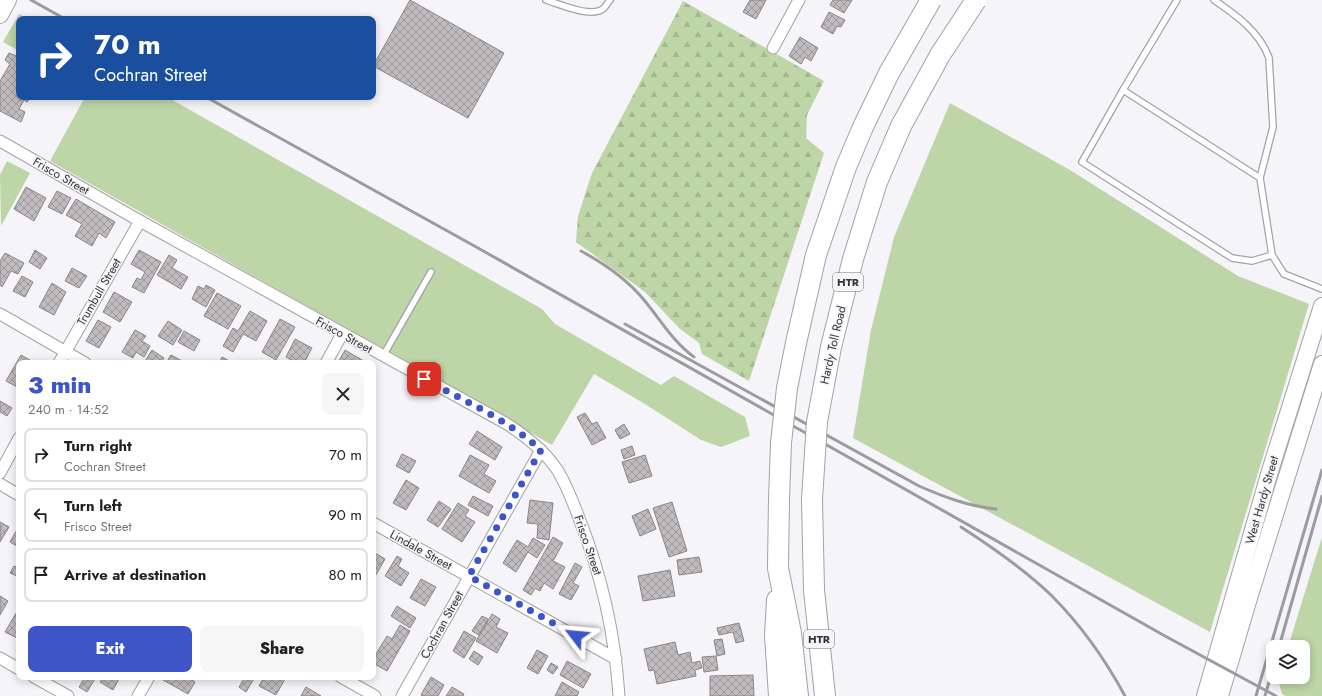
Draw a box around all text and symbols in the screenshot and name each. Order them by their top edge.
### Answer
text: 70 m [94,24,161,65]
icon: right [28,32,80,84]
text: Cochran Street [94,62,207,88]
street label: Frisco Street [29,153,93,199]
street label: Trumbull Street [72,255,126,329]
road number: HTR [833,273,863,291]
street label: Hardy Toll Road [815,304,851,386]
street label: Frisco Street [312,312,376,358]
pin [407,362,441,396]
text: 3 min [28,367,92,402]
icon: arrive [413,368,435,390]
button: close [322,373,364,415]
text: 240 m · 14:52 [28,400,109,419]
text: Turn right [64,435,132,457]
icon: right [30,444,52,466]
text: 70 m [329,444,362,466]
street label: West Hardy Street [1241,454,1283,546]
text: Cochran Street [64,457,146,476]
text: Turn left [64,495,122,517]
icon: left [30,504,52,526]
text: 90 m [328,504,362,526]
street label: Frisco Street [569,513,607,578]
text: Frisco Street [64,517,132,536]
street label: Lindale Street [387,525,455,575]
icon: arrive [30,564,52,586]
text: Arrive at destination [64,564,206,586]
text: 80 m [329,564,362,586]
street label: Cochran Street [416,588,468,662]
position arrow [555,615,597,657]
button: Exit [28,626,192,672]
button: Share [200,626,364,672]
road number: HTR [804,630,834,648]
map controls [1266,640,1310,684]
button: layers [1266,640,1310,684]

